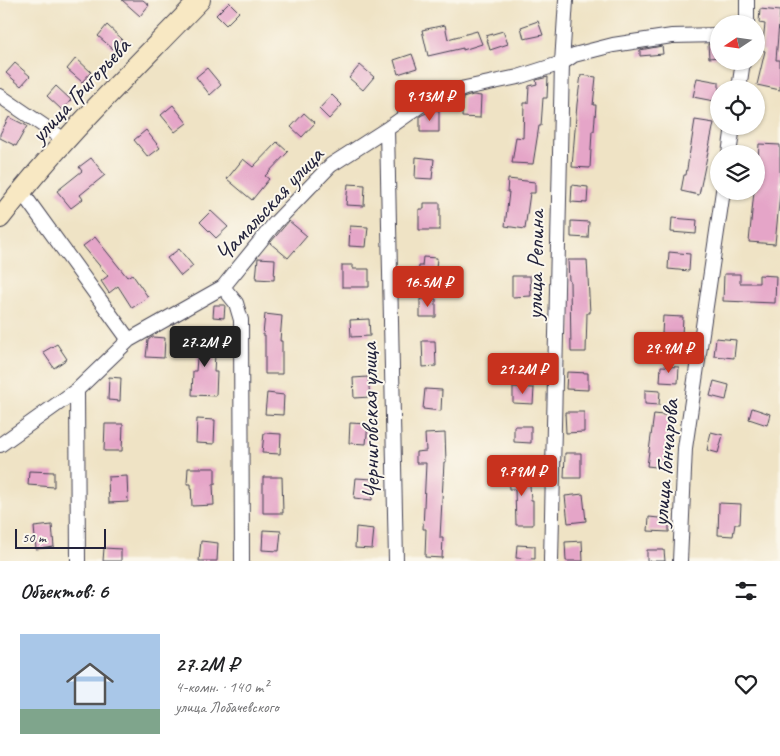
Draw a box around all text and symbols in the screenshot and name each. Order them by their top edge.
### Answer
north arrow [710,15,765,70]
map controls [710,15,765,200]
street label: улица Григорьева [22,30,137,150]
pin: 9.13M ₽ [384,80,476,122]
button: locate [710,80,765,135]
text: 9.13M ₽ [406,86,454,106]
street label: Чамальская улица [208,139,331,268]
button: layers [710,145,765,200]
street label: улица Репина [519,208,551,322]
pin: 16.5M ₽ [382,266,474,308]
text: 16.5M ₽ [404,272,452,292]
pin: 27.2M ₽ [159,326,251,368]
text: 27.2M ₽ [181,332,229,352]
pin: 29.9M ₽ [623,332,715,374]
text: 29.9M ₽ [645,338,693,358]
street label: Черниговская улица [354,341,386,500]
pin: 21.2M ₽ [477,352,569,395]
text: 21.2M ₽ [499,359,547,379]
street label: улица Гончарова [644,397,686,530]
pin: 9.79M ₽ [476,454,568,497]
text: 9.79M ₽ [498,461,546,481]
scale bar [15,526,106,549]
text: 50 m [22,529,46,546]
icon: filters [732,577,760,605]
text: Объектов: 6 [20,578,108,604]
text: 27.2M ₽ [175,651,239,677]
icon: home [60,654,120,714]
icon: heart [732,670,760,698]
text: 4-комн. · 140 m² [175,677,268,697]
text: улица Лобачевского [175,697,279,717]

